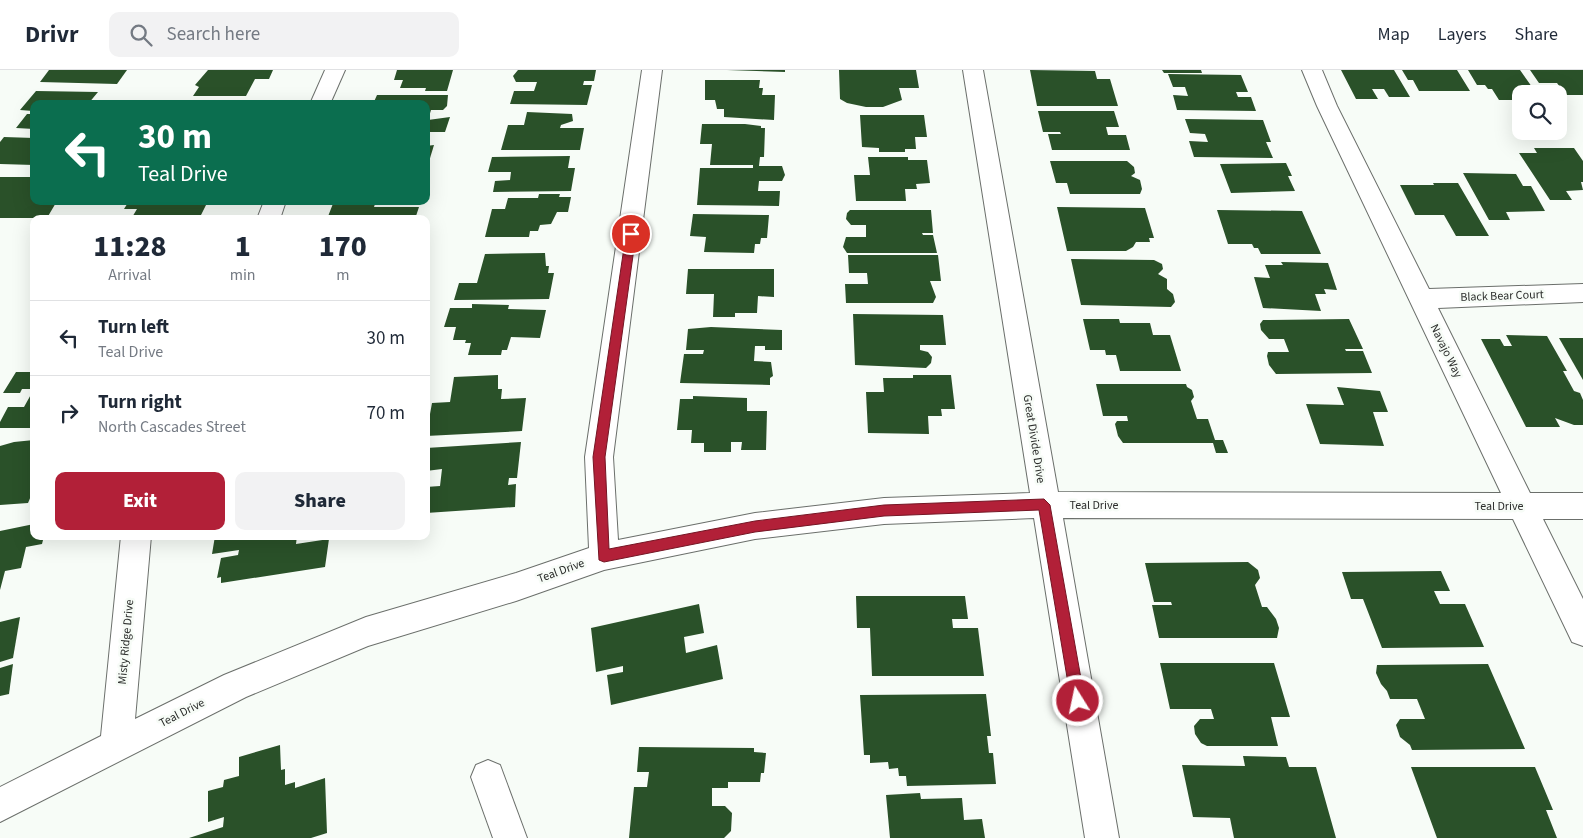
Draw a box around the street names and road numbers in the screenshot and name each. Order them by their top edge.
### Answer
street label: Black Bear Court [1460,286,1544,306]
street label: Navajo Way [1426,321,1467,381]
street label: Great Divide Drive [1019,393,1049,485]
street label: Teal Drive [1070,497,1119,514]
street label: Teal Drive [1475,498,1524,515]
street label: Teal Drive [535,555,587,587]
street label: Misty Ridge Drive [114,599,138,685]
street label: Teal Drive [156,694,208,732]

